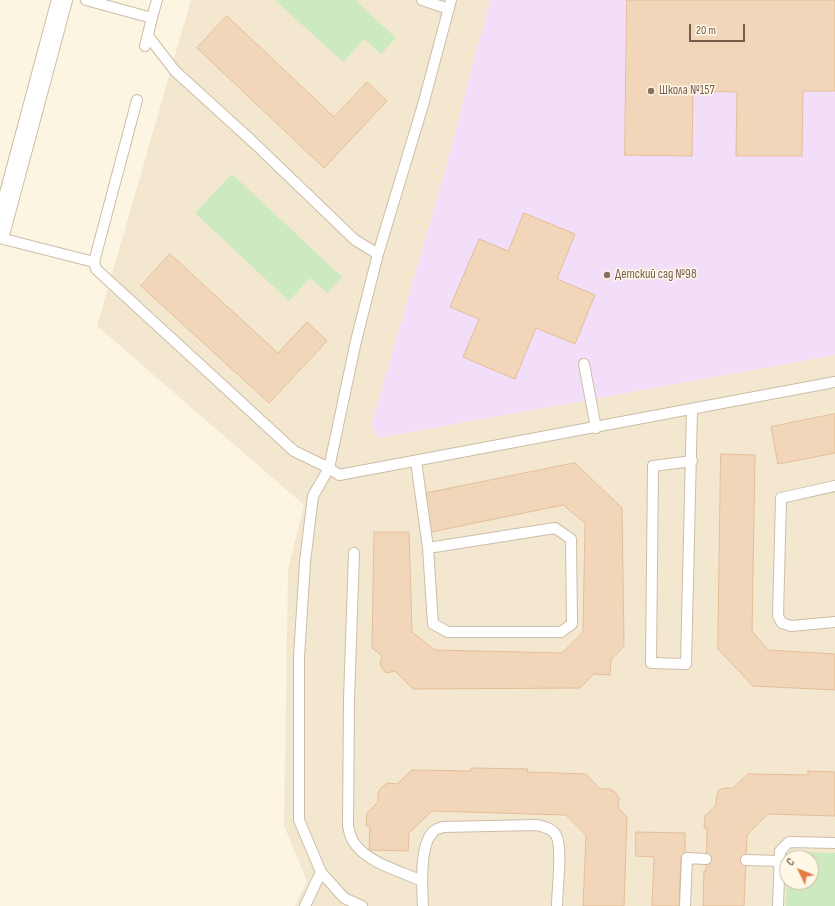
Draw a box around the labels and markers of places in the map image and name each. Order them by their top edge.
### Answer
place label: Школа №157 [659,83,715,99]
marker: Школа №157 [646,86,656,96]
place label: Детский сад №98 [615,267,697,283]
marker: Детский сад №98 [602,270,612,280]

